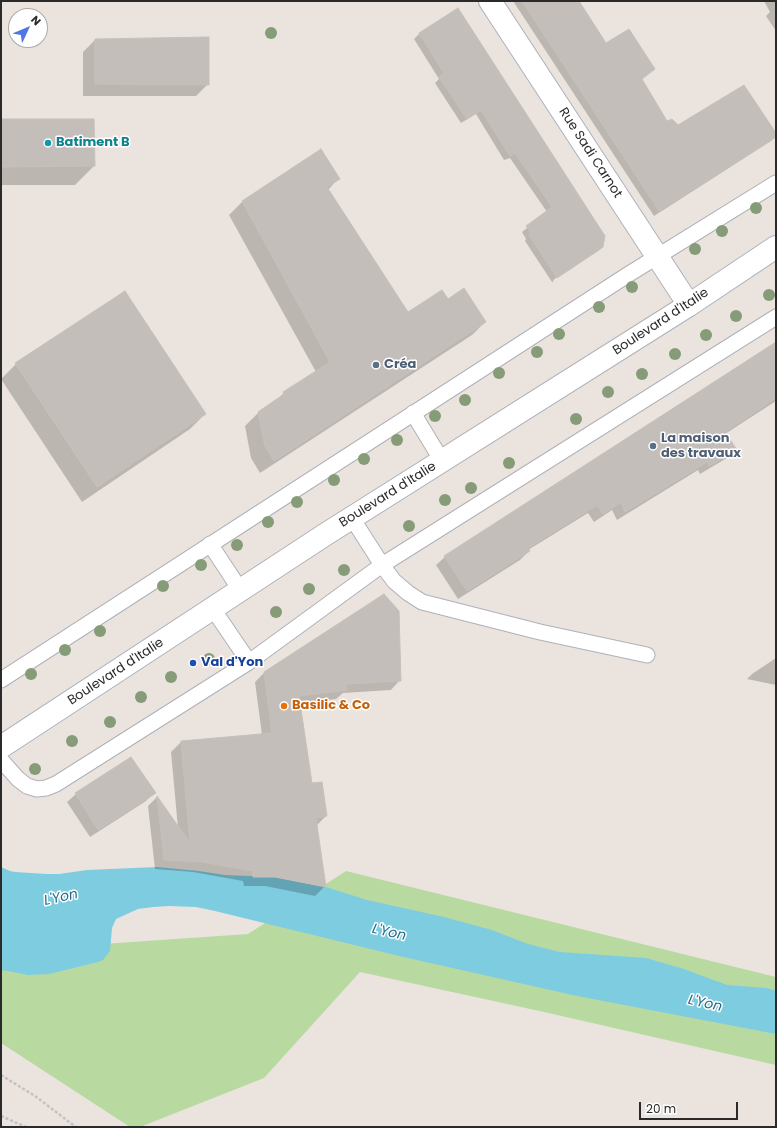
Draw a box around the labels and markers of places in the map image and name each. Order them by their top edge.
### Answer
place label: Batiment B [56,135,130,151]
marker: Batiment B [43,138,53,148]
place label: Créa [384,357,416,373]
marker: Créa [371,360,381,370]
place label: La maison des travaux [661,431,741,462]
marker: La maison des travaux [648,441,658,451]
place label: Val d'Yon [201,655,263,671]
marker: Val d'Yon [188,658,198,668]
place label: Basilic & Co [292,698,370,714]
marker: Basilic & Co [279,701,289,711]

